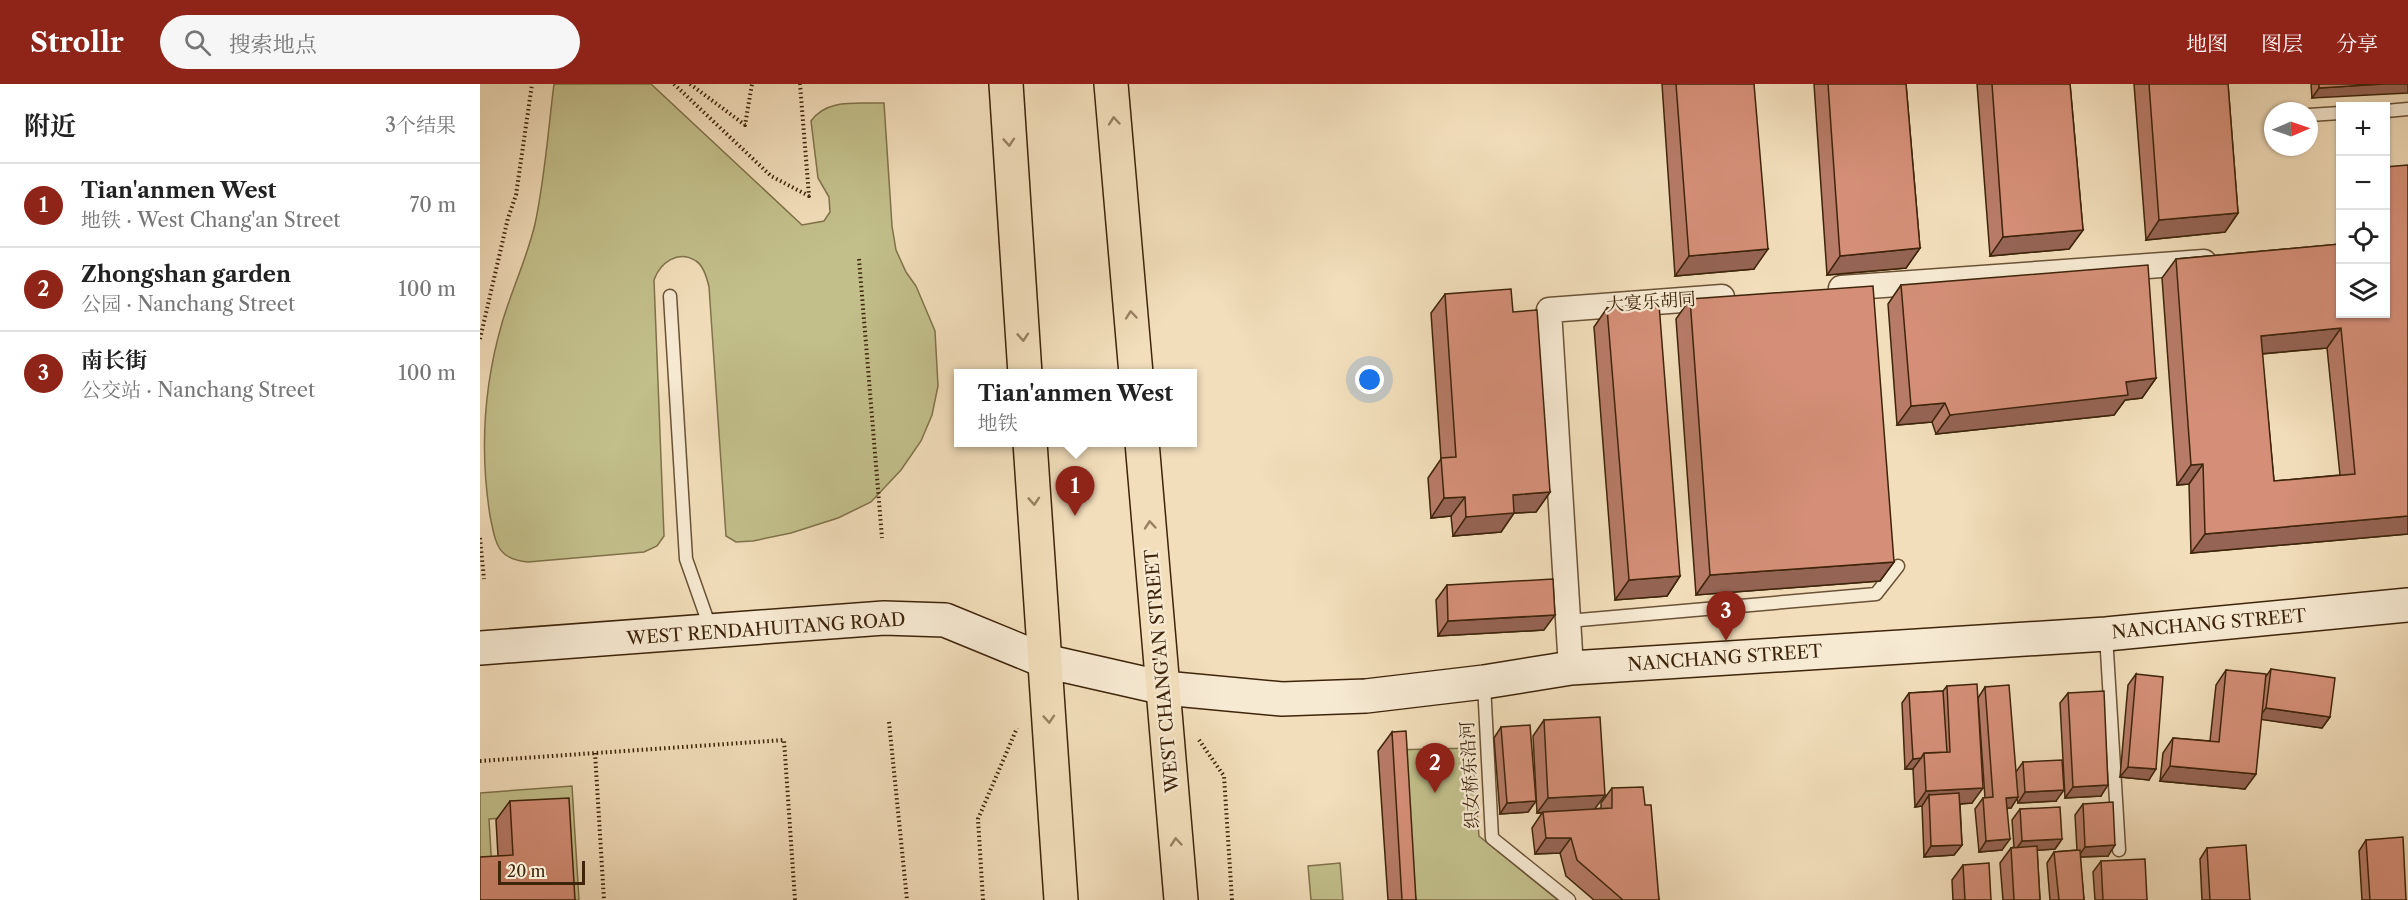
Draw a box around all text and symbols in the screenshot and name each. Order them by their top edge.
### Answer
search box [160,15,580,69]
text: Strollr [30,25,124,59]
icon: search [181,26,214,59]
text: 搜索地点 [229,31,317,58]
text: 地图 [2186,31,2228,56]
text: 图层 [2261,31,2303,56]
text: 分享 [2336,31,2378,56]
north arrow [2264,102,2318,156]
map controls [2336,102,2390,318]
button: + [2336,102,2390,156]
text: 附近 [24,110,76,142]
text: 3个结果 [385,113,456,137]
one-way arrow [1108,116,1121,126]
one-way arrow [1003,138,1016,147]
button: − [2336,156,2390,210]
text: Tian'anmen West [81,177,276,204]
text: 1 [39,193,48,217]
text: 70 m [410,193,456,217]
text: 地铁 · West Chang'an Street [81,208,340,232]
button: locate [2336,210,2390,264]
text: Zhongshan garden [81,261,291,288]
button: layers [2336,264,2390,318]
text: 2 [38,277,49,301]
text: 100 m [398,277,456,301]
street label: 大宴乐胡同 [1605,288,1697,316]
text: 公园 · Nanchang Street [81,292,295,316]
one-way arrow [1125,311,1138,320]
one-way arrow [1016,332,1029,341]
text: 南长街 [81,347,147,374]
text: 3 [38,361,49,385]
text: 100 m [398,361,456,385]
your location [1355,365,1384,394]
popup [954,369,1197,447]
text: 公交站 · Nanchang Street [81,378,315,402]
text: Tian'anmen West [978,380,1173,407]
text: 地铁 [978,411,1018,435]
pin: 1 [1056,466,1094,516]
one-way arrow [1027,496,1040,505]
one-way arrow [1144,520,1157,530]
street label: WEST CHANG'AN STREET [1140,548,1184,795]
pin: 3 [1706,592,1746,641]
street label: NANCHANG STREET [2111,604,2308,643]
street label: WEST RENDAHUITANG ROAD [625,608,906,650]
street label: NANCHANG STREET [1627,640,1824,676]
one-way arrow [1042,715,1055,724]
street label: 织女桥东沿河 [1456,720,1484,830]
pin: 2 [1416,744,1454,793]
one-way arrow [1170,837,1183,846]
scale bar [498,858,585,886]
text: 20 m [507,861,546,881]

